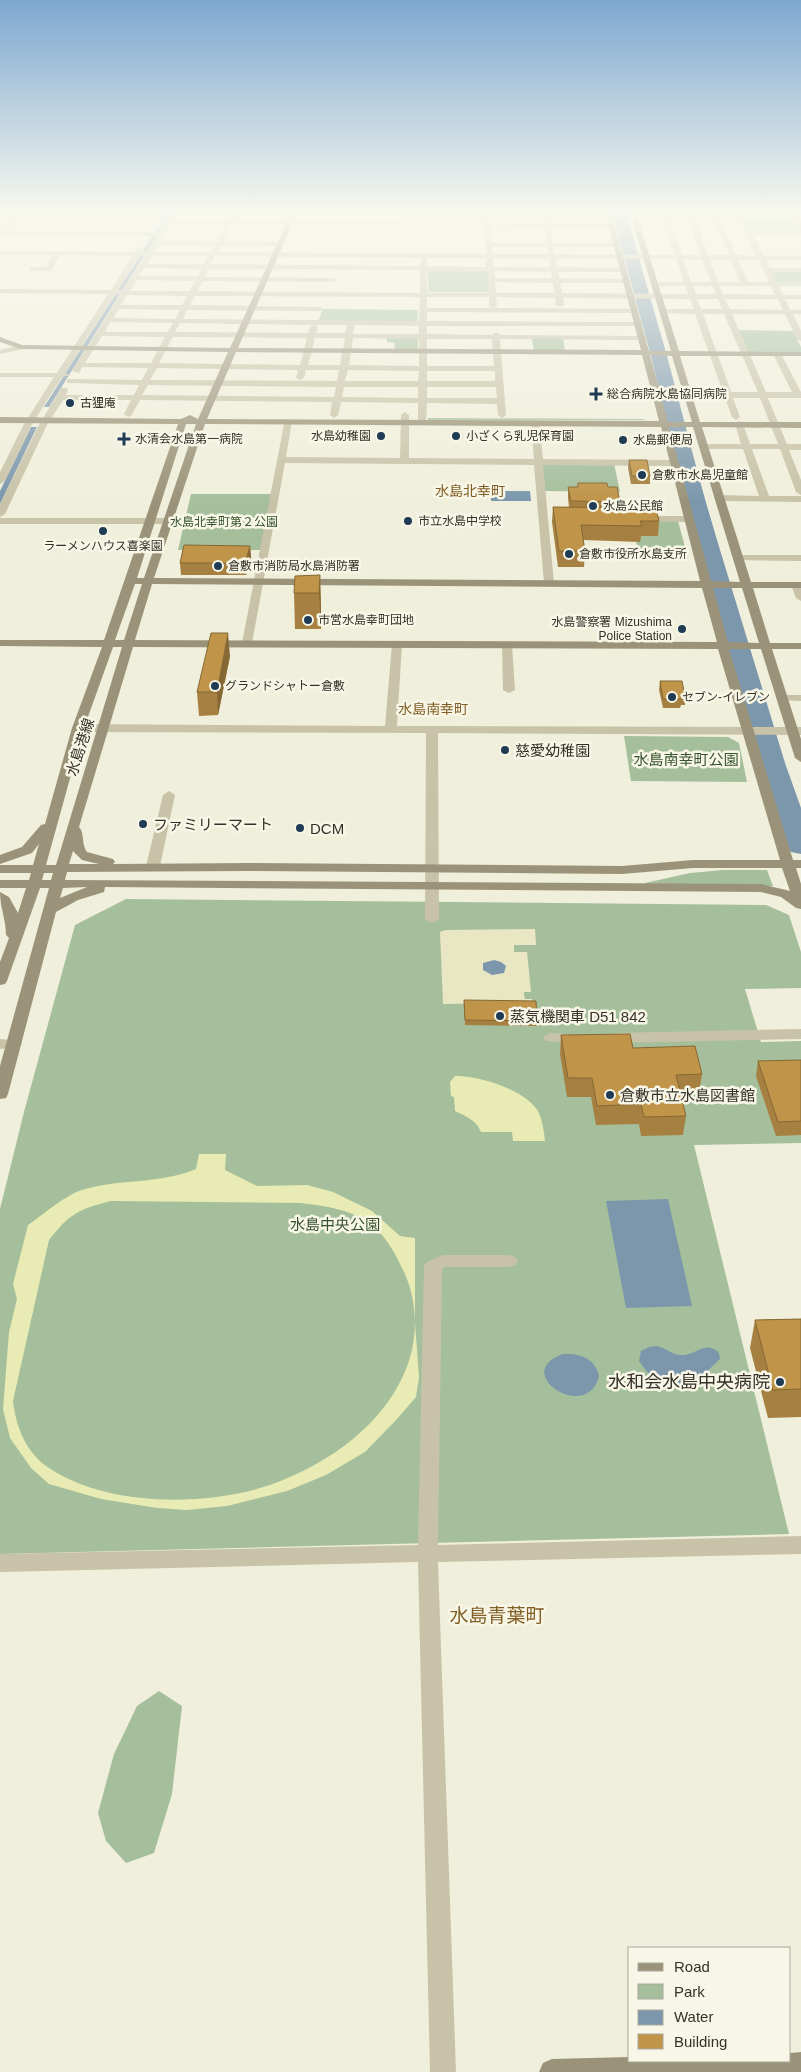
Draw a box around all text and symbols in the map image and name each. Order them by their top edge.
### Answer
marker: 総合病院水島協同病院 [589,387,603,401]
place label: 総合病院水島協同病院 [607,387,727,401]
place label: 古狸庵 [80,396,116,410]
marker: 古狸庵 [64,397,76,409]
place label: 水島幼稚園 [311,429,371,443]
place label: 小ざくら乳児保育園 [466,429,574,443]
marker: 水島幼稚園 [375,430,387,442]
marker: 小ざくら乳児保育園 [450,430,462,442]
marker: 水清会水島第一病院 [117,432,131,446]
place label: 水清会水島第一病院 [135,432,243,446]
place label: 水島郵便局 [633,433,693,447]
marker: 水島郵便局 [617,434,629,446]
place label: 倉敷市水島児童館 [652,468,748,482]
marker: 倉敷市水島児童館 [636,469,648,481]
district label: 水島北幸町 [435,483,505,499]
place label: 水島公民館 [603,499,663,513]
marker: 水島公民館 [587,500,599,512]
place label: 市立水島中学校 [418,514,502,528]
park label: 水島北幸町第２公園 [170,515,278,529]
marker: 市立水島中学校 [402,515,414,527]
marker: ラーメンハウス喜楽園 [97,525,109,537]
place label: ラーメンハウス喜楽園 [43,539,163,553]
place label: 倉敷市役所水島支所 [579,547,687,561]
marker: 倉敷市役所水島支所 [563,548,575,560]
place label: 倉敷市消防局水島消防署 [228,559,360,573]
marker: 倉敷市消防局水島消防署 [212,560,224,572]
place label: 市営水島幸町団地 [318,613,414,627]
marker: 市営水島幸町団地 [302,614,314,626]
place label: 水島警察署 Mizushima Police Station [551,615,672,643]
marker: 水島警察署 Mizushima Police Station [676,623,688,635]
place label: グランドシャトー倉敷 [225,679,345,693]
marker: グランドシャトー倉敷 [209,680,221,692]
place label: セブン-イレブン [682,690,770,704]
marker: セブン-イレブン [666,691,678,703]
district label: 水島南幸町 [398,701,468,717]
street label: 水島港線 [63,716,97,778]
place label: 慈愛幼稚園 [515,742,590,759]
marker: 慈愛幼稚園 [499,744,511,756]
park label: 水島南幸町公園 [633,751,739,768]
place label: ファミリーマート [153,816,273,833]
marker: ファミリーマート [137,818,149,830]
place label: DCM [310,820,344,837]
marker: DCM [294,822,306,834]
place label: 蒸気機関車 D51 842 [510,1008,646,1025]
marker: 蒸気機関車 D51 842 [494,1010,506,1022]
place label: 倉敷市立水島図書館 [620,1087,755,1104]
marker: 倉敷市立水島図書館 [604,1089,616,1101]
park label: 水島中央公園 [290,1216,380,1233]
place label: 水和会水島中央病院 [608,1372,770,1392]
marker: 水和会水島中央病院 [774,1376,786,1388]
district label: 水島青葉町 [449,1605,545,1626]
legend [628,1947,791,2062]
text: Road [674,1958,710,1975]
text: Park [674,1983,705,2000]
text: Water [674,2008,713,2025]
text: Building [674,2033,727,2050]

